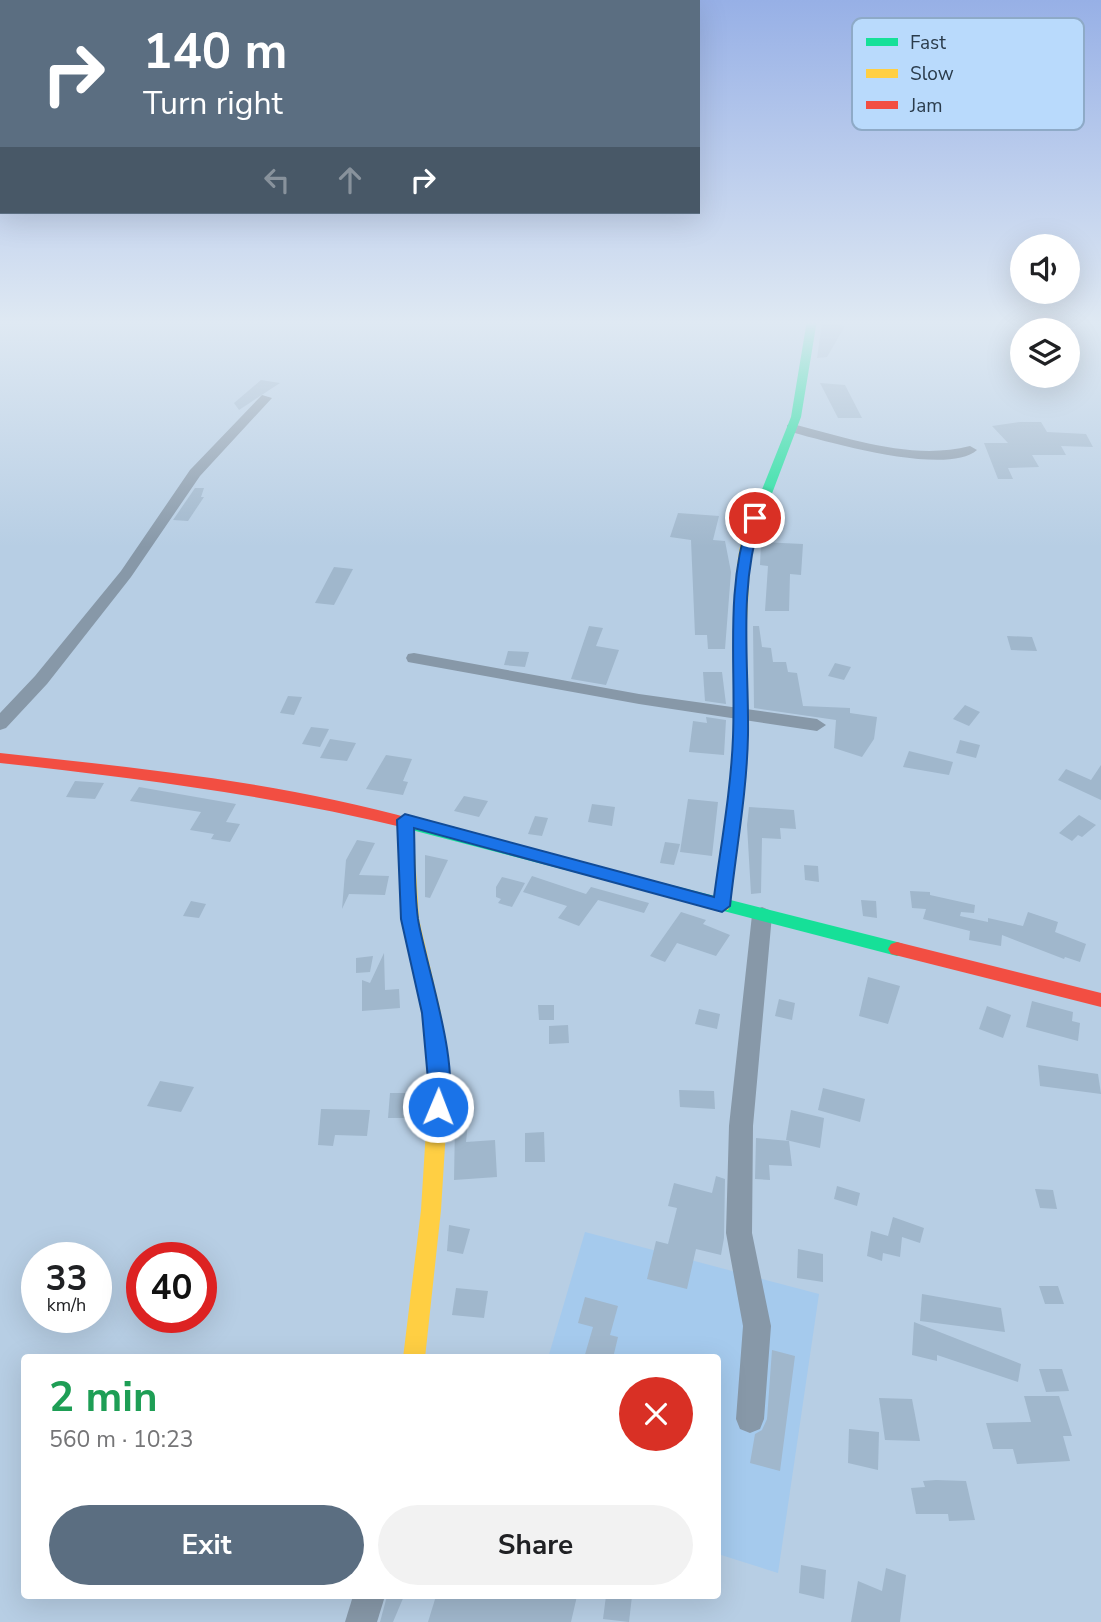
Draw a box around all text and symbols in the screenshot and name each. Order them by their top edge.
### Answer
text: 140 m [143,18,287,85]
legend [852,18,1084,130]
icon: right [28,28,119,119]
text: Fast [910,30,946,56]
text: Slow [910,61,954,87]
text: Turn right [143,82,283,125]
text: Jam [909,93,943,119]
icon: left [258,161,296,199]
icon: ahead [331,161,369,199]
icon: right [404,161,442,199]
map controls [1010,234,1080,388]
button: sound [1010,234,1080,304]
button: layers [1010,318,1080,388]
pin [725,488,785,548]
icon: arrive [736,499,774,537]
position arrow [401,1070,475,1144]
speed limit sign: 40 [126,1242,217,1333]
text: 33 [45,1255,88,1302]
text: km/h [47,1293,86,1317]
text: 2 min [49,1369,158,1426]
button: close [619,1377,693,1451]
text: 560 m · 10:23 [49,1424,194,1455]
button: Exit [49,1505,364,1585]
button: Share [378,1505,693,1585]

